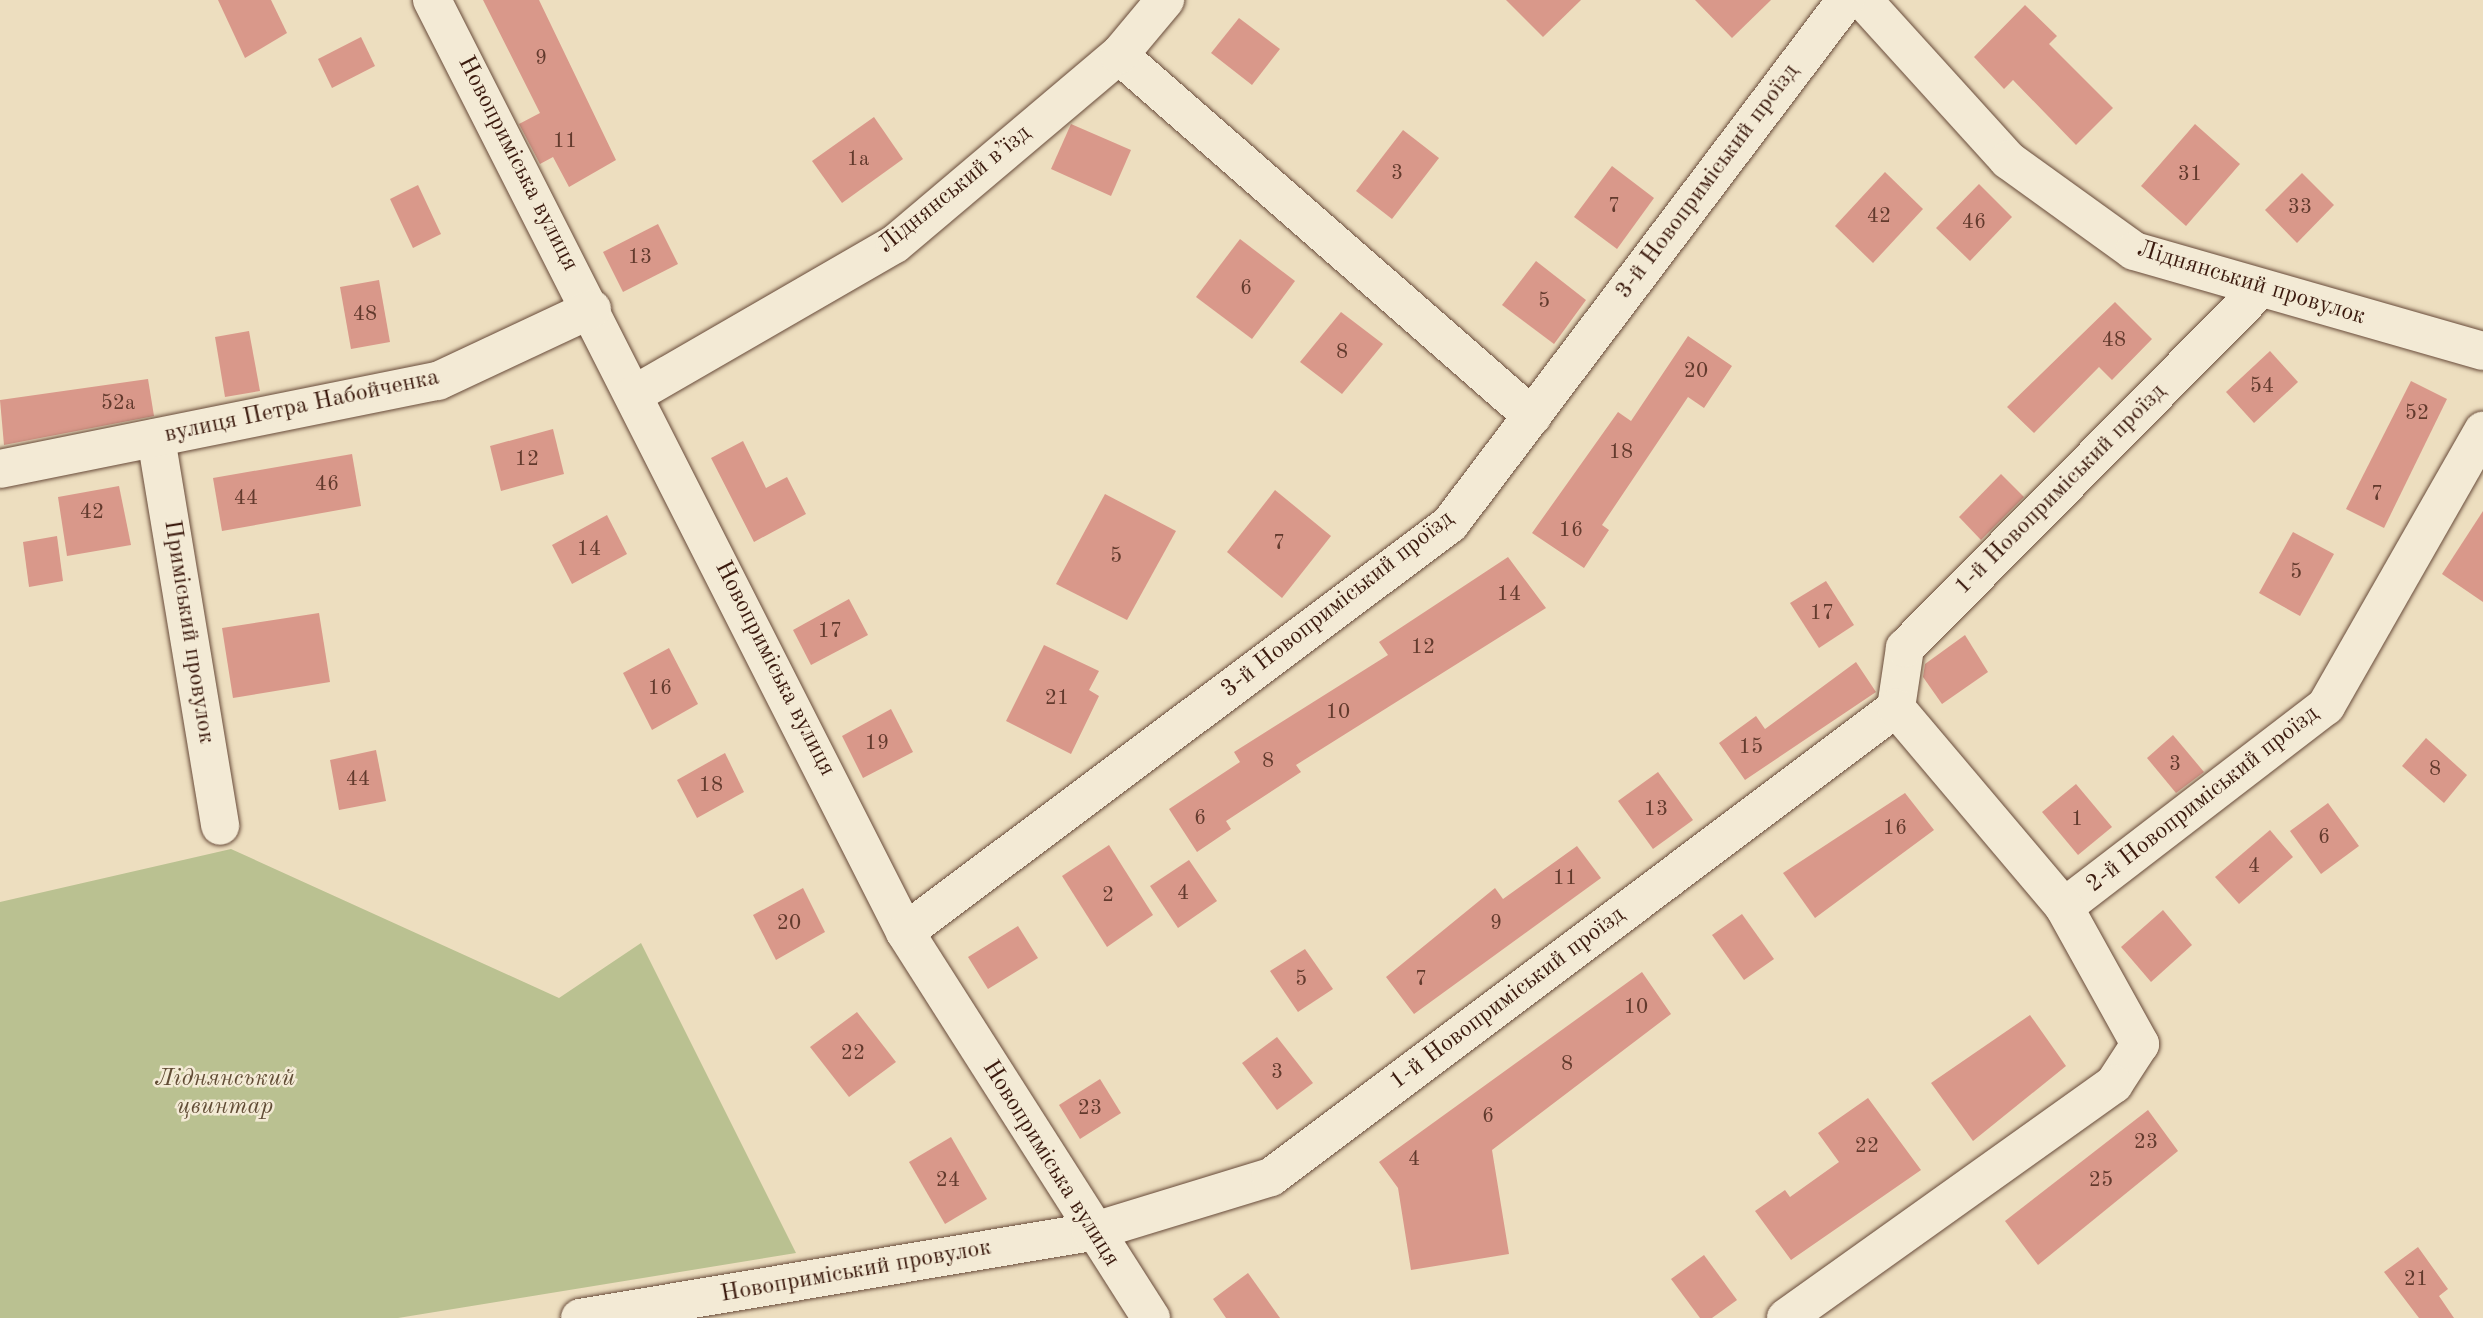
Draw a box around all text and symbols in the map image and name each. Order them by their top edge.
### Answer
house number: 9 [535,46,547,72]
street label: Новоприміська вулиця [450,52,584,276]
street label: 3-й Новоприміський проїзд [1610,59,1806,305]
street label: Ліднянський в’їзд [873,120,1037,260]
house number: 11 [553,129,577,155]
house number: 1а [847,147,869,173]
house number: 3 [1391,161,1403,187]
house number: 31 [2178,162,2202,188]
house number: 7 [1608,194,1620,220]
house number: 33 [2288,195,2312,221]
house number: 42 [1867,204,1891,230]
house number: 46 [1962,210,1986,236]
street label: Ліднянський провулок [2133,236,2369,332]
house number: 13 [628,245,652,271]
house number: 6 [1240,276,1252,302]
house number: 5 [1538,289,1550,315]
house number: 48 [353,302,377,328]
house number: 48 [2102,328,2126,354]
house number: 8 [1336,340,1348,366]
house number: 20 [1684,359,1708,385]
street label: вулиця Петра Набойченка [162,364,442,450]
house number: 54 [2250,374,2274,400]
street label: 1-й Новоприміський проїзд [1949,378,2173,602]
house number: 52а [101,391,135,417]
house number: 52 [2405,401,2429,427]
house number: 18 [1609,440,1633,466]
house number: 12 [515,447,539,473]
house number: 46 [315,472,339,498]
house number: 7 [2371,482,2383,508]
house number: 44 [234,486,258,512]
house number: 42 [80,500,104,526]
street label: 3-й Новоприміський проїзд [1216,505,1460,705]
street label: Приміський провулок [156,518,220,746]
house number: 16 [1559,518,1583,544]
house number: 7 [1273,531,1285,557]
house number: 14 [577,537,601,563]
house number: 5 [1110,544,1122,570]
street label: Новоприміська вулиця [707,557,841,781]
house number: 5 [2290,560,2302,586]
house number: 14 [1497,582,1521,608]
house number: 17 [1810,601,1834,627]
house number: 17 [818,619,842,645]
house number: 12 [1411,635,1435,661]
house number: 16 [648,676,672,702]
house number: 21 [1045,686,1069,712]
house number: 10 [1326,700,1350,726]
street label: 2-й Новоприміський проїзд [2081,700,2325,900]
house number: 19 [865,731,889,757]
house number: 15 [1739,735,1763,761]
house number: 8 [1262,749,1274,775]
house number: 3 [2169,752,2181,778]
house number: 8 [2429,757,2441,783]
house number: 44 [346,767,370,793]
house number: 18 [699,773,723,799]
house number: 13 [1644,797,1668,823]
house number: 6 [1194,806,1206,832]
house number: 1 [2071,807,2083,833]
house number: 16 [1883,816,1907,842]
house number: 6 [2318,825,2330,851]
house number: 4 [2248,854,2260,880]
house number: 11 [1553,866,1577,892]
house number: 4 [1177,881,1189,907]
house number: 2 [1102,883,1114,909]
street label: 1-й Новоприміський проїзд [1385,901,1631,1097]
house number: 20 [777,911,801,937]
house number: 9 [1490,911,1502,937]
house number: 5 [1295,967,1307,993]
house number: 7 [1415,967,1427,993]
house number: 10 [1624,995,1648,1021]
house number: 22 [841,1041,865,1067]
house number: 8 [1561,1052,1573,1078]
street label: Новоприміська вулиця [975,1056,1125,1272]
house number: 3 [1271,1060,1283,1086]
park label: Ліднянський цвинтар [155,1066,295,1122]
house number: 23 [1078,1096,1102,1122]
house number: 6 [1482,1104,1494,1130]
house number: 23 [2134,1130,2158,1156]
house number: 22 [1855,1134,1879,1160]
house number: 4 [1408,1147,1420,1173]
house number: 24 [936,1168,960,1194]
house number: 25 [2089,1168,2113,1194]
street label: Новоприміський провулок [718,1234,994,1310]
house number: 21 [2404,1267,2428,1293]

